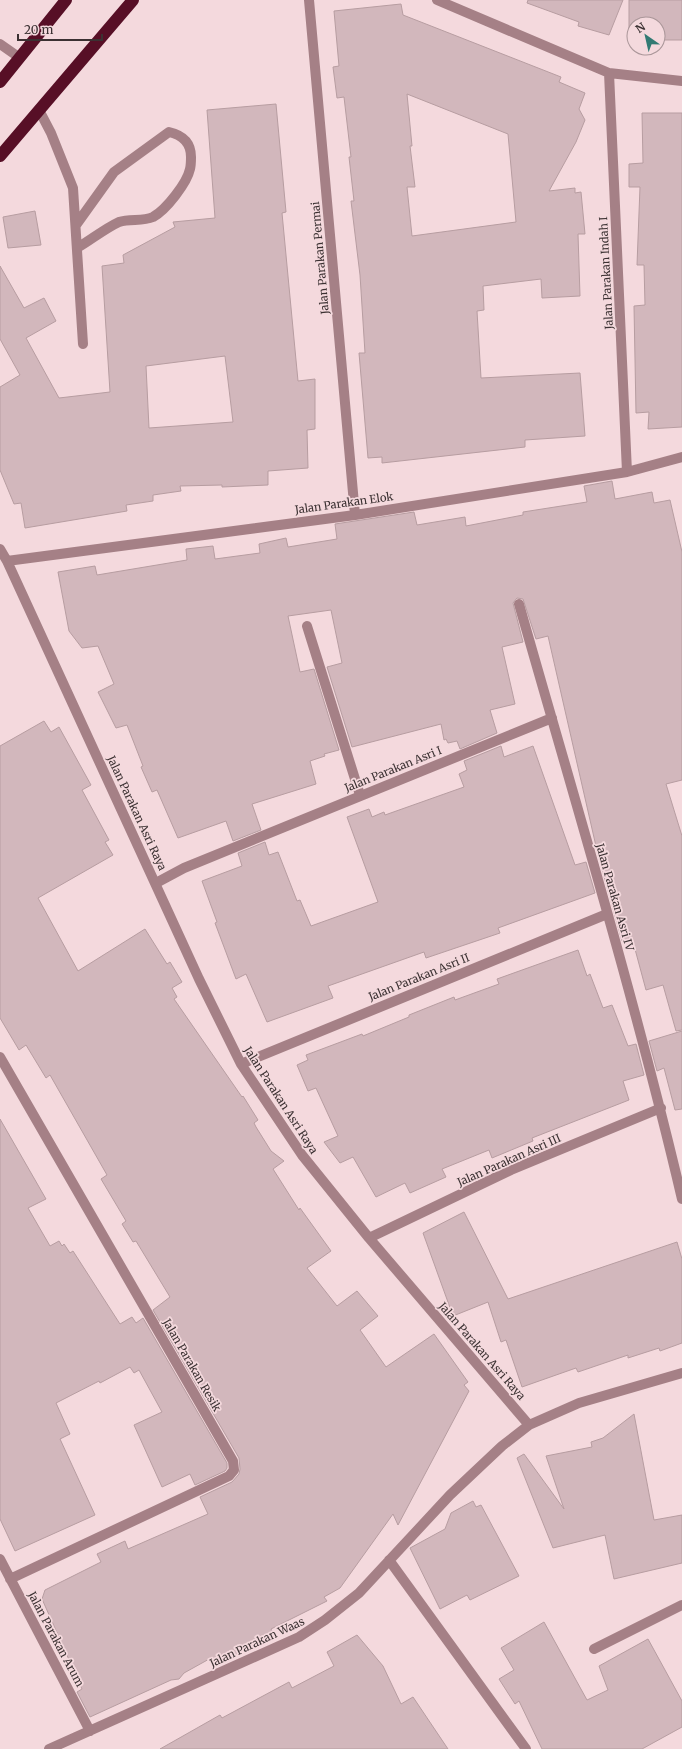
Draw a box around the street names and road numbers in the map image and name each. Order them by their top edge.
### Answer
street label: Jalan Parakan Permai [308,201,332,316]
street label: Jalan Parakan Indah I [596,216,616,331]
street label: Jalan Parakan Elok [293,489,394,517]
street label: Jalan Parakan Asri I [341,743,444,795]
street label: Jalan Parakan Asri Raya [104,752,170,873]
street label: Jalan Parakan Asri IV [593,841,637,953]
street label: Jalan Parakan Asri II [366,950,472,1004]
street label: Jalan Parakan Asri Raya [241,1043,321,1156]
street label: Jalan Parakan Asri III [454,1131,563,1190]
street label: Jalan Parakan Asri Raya [435,1298,528,1403]
street label: Jalan Parakan Resik [159,1315,224,1414]
street label: Jalan Parakan Arum [25,1588,87,1689]
street label: Jalan Parakan Waas [206,1614,307,1671]

